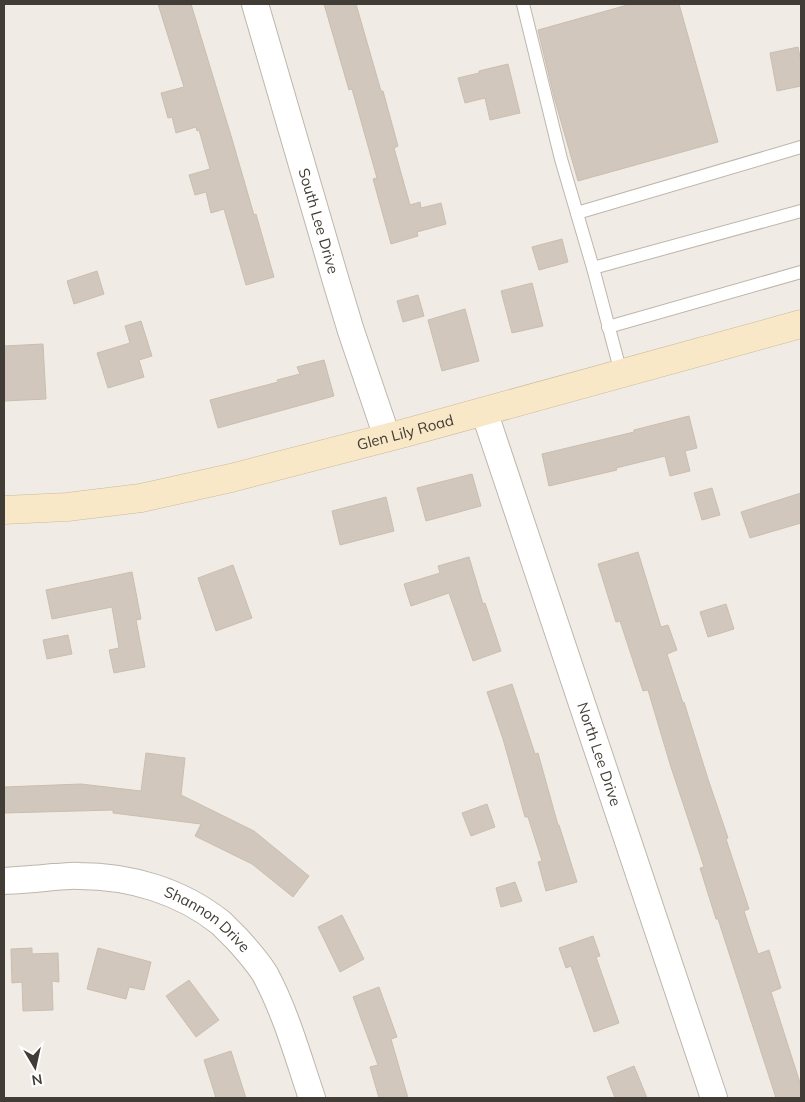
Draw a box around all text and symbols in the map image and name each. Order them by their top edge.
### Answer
street label: South Lee Drive [294,166,343,276]
street label: Glen Lily Road [355,410,456,454]
street label: North Lee Drive [573,700,626,808]
street label: Shannon Drive [161,882,254,956]
north arrow [10,1042,60,1092]
text: N [30,1070,44,1090]

